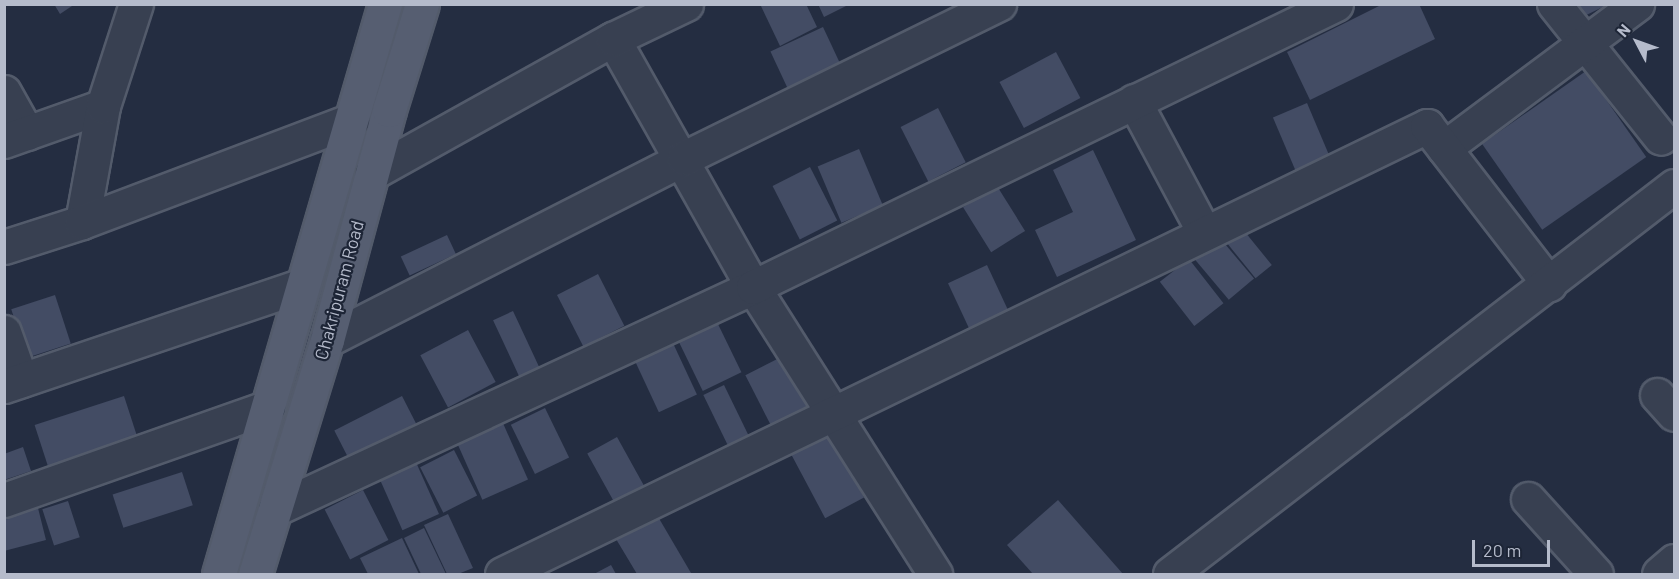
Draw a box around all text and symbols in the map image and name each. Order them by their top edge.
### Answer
north arrow [1607,12,1667,72]
text: N [1612,20,1634,40]
street label: Chakripuram Road [310,218,368,362]
scale bar [1475,528,1553,566]
text: 20 m [1483,539,1521,561]

